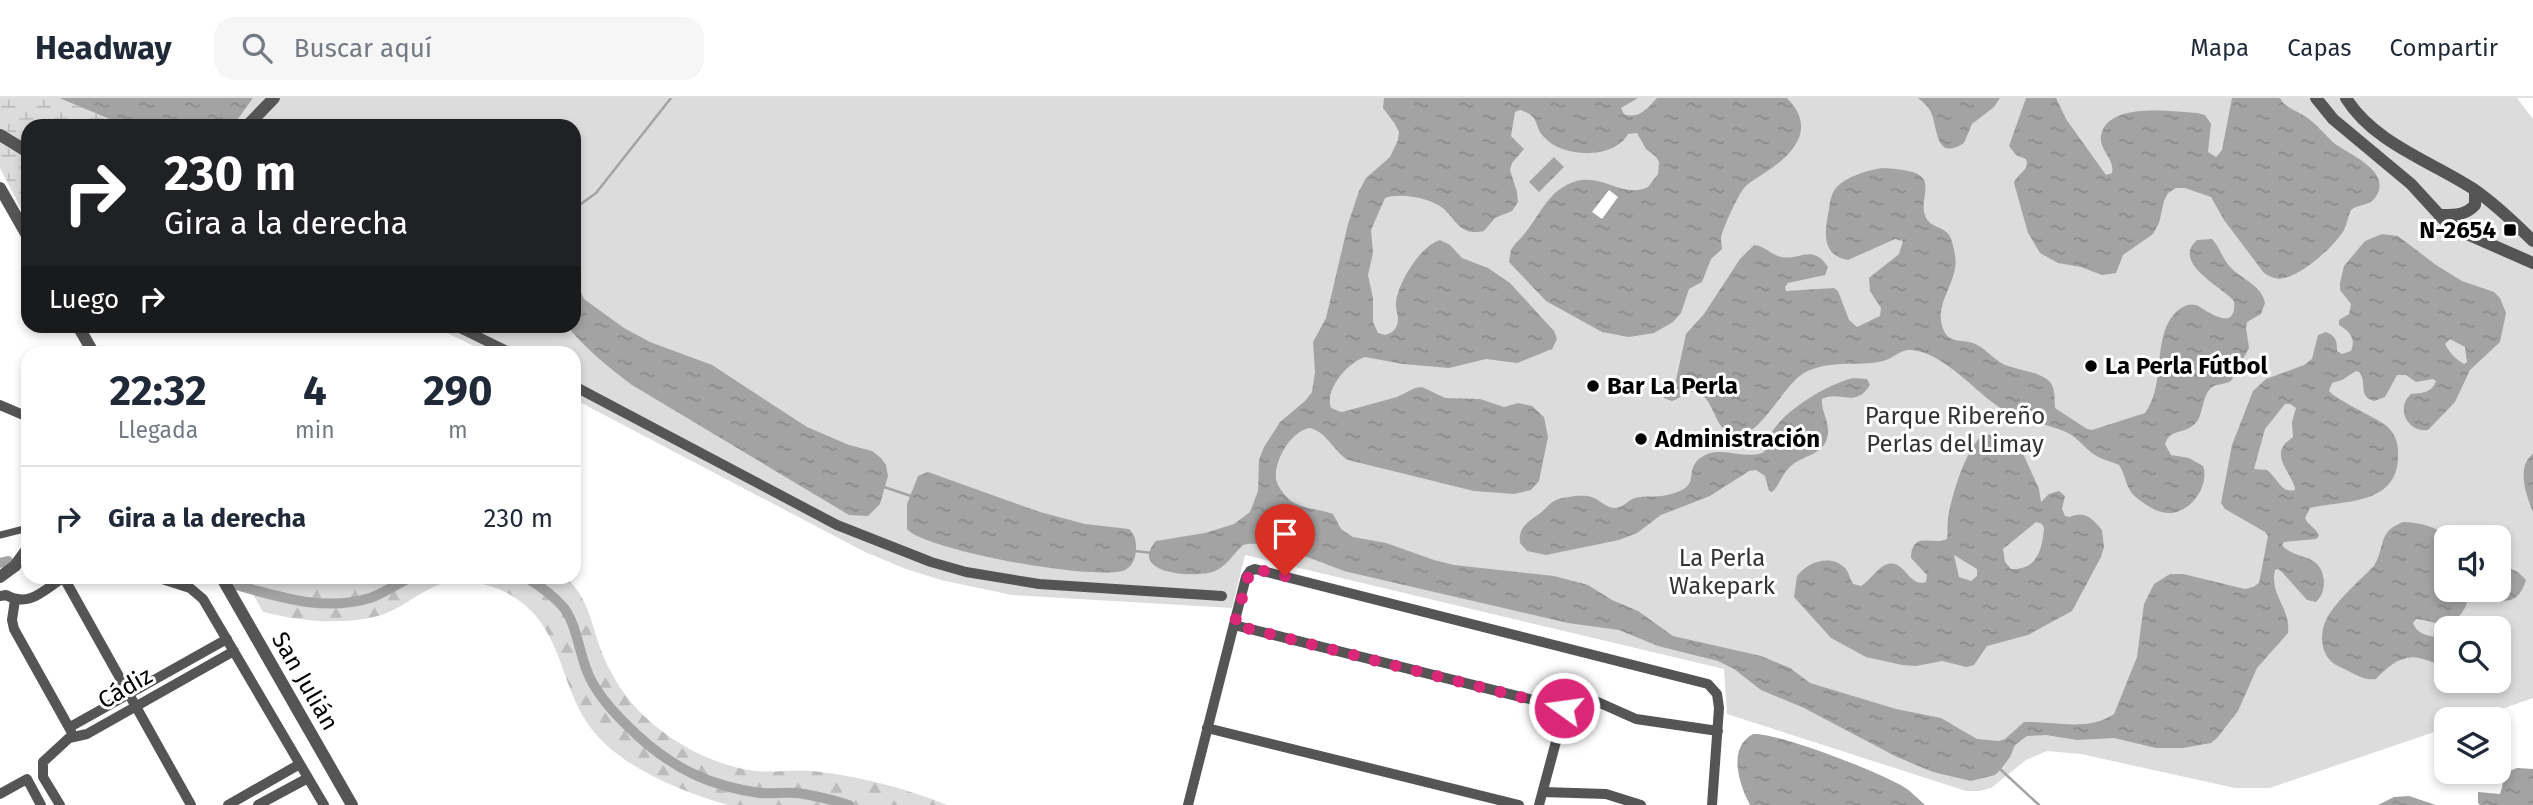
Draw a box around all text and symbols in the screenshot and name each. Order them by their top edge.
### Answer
search box [214,17,704,80]
text: Headway [35,28,172,68]
icon: search [238,29,276,67]
text: Buscar aquí [294,33,432,64]
text: Mapa [2190,34,2249,62]
text: Capas [2287,34,2351,62]
text: Compartir [2389,34,2498,62]
text: 230 m [164,144,296,203]
icon: right [49,147,140,238]
text: Gira a la derecha [164,204,408,242]
place label: N-2654 [2419,216,2496,244]
marker: N-2654 [2502,222,2518,238]
icon: right [133,280,171,318]
text: Luego [49,284,119,315]
place label: La Perla Fútbol [2105,352,2268,380]
marker: La Perla Fútbol [2083,358,2099,374]
text: 22:32 [109,366,207,416]
text: 4 [303,366,327,416]
text: 290 [423,366,493,416]
place label: Bar La Perla [1607,372,1738,400]
marker: Bar La Perla [1585,378,1601,394]
park label: Parque Ribereño Perlas del Limay [1865,402,2045,458]
text: Llegada [118,416,198,444]
text: min [295,416,335,444]
text: m [448,416,468,444]
place label: Administración [1654,425,1820,453]
marker: Administración [1633,431,1649,447]
icon: right [49,500,87,538]
text: Gira a la derecha [108,503,306,534]
text: 230 m [484,503,553,534]
pin [1255,504,1315,576]
icon: arrive [1266,515,1304,553]
map controls [2434,525,2511,784]
button: sound [2434,525,2511,602]
park label: La Perla Wakepark [1669,544,1776,600]
button: search [2434,616,2511,693]
street label: San Julián [266,627,344,735]
street label: Cádiz [93,661,157,715]
position arrow [1527,671,1601,745]
button: layers [2434,707,2511,784]

